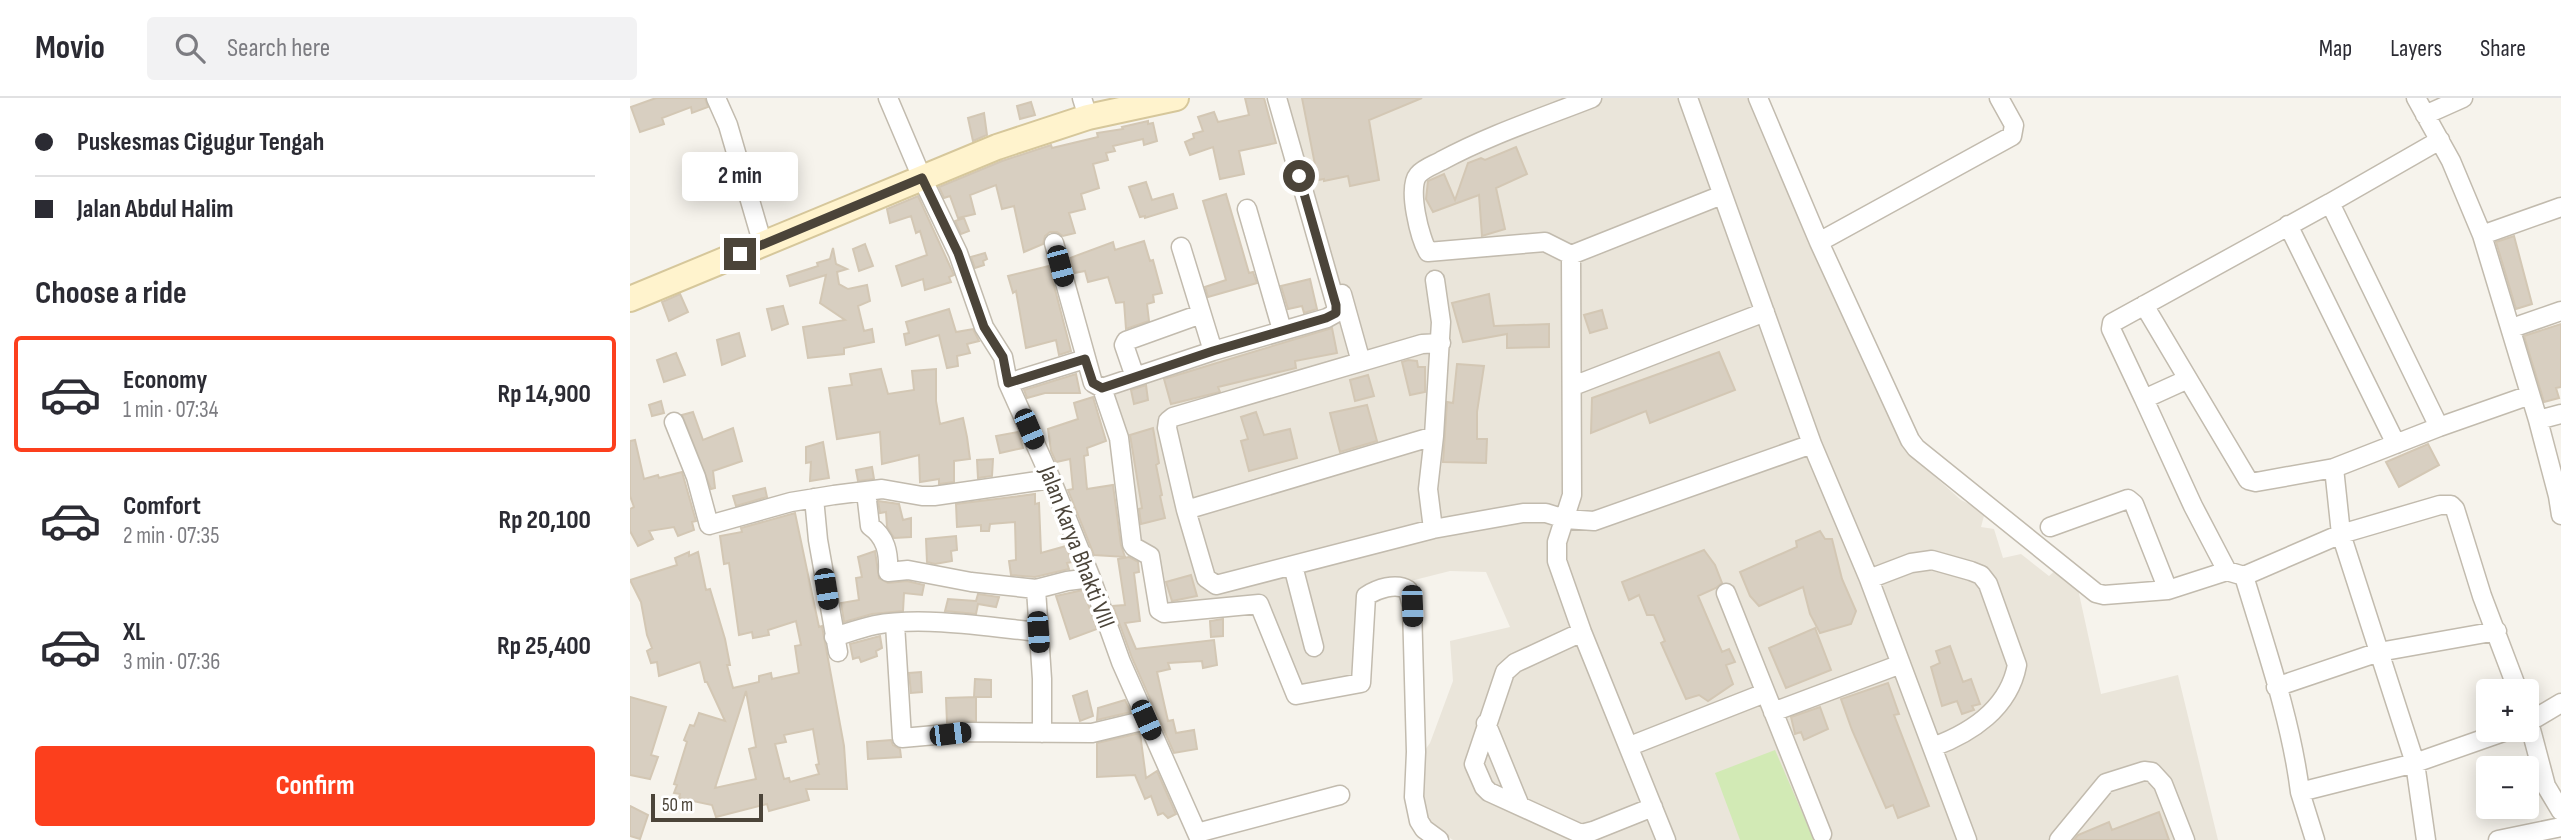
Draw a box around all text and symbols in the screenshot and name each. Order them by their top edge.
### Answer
search box [147,17,637,80]
text: Movio [35,28,105,68]
icon: search [171,29,209,67]
text: Search here [227,33,330,64]
text: Map [2319,34,2352,63]
text: Layers [2390,34,2442,63]
text: Share [2480,34,2526,63]
text: Puskesmas Cigugur Tengah [77,127,324,158]
callout: 2 min [682,152,798,202]
route start [1283,160,1315,192]
text: 2 min [718,162,762,190]
text: Jalan Abdul Halim [77,194,234,225]
route end [724,238,756,270]
car [1045,243,1076,289]
text: Choose a ride [35,274,187,313]
icon: car [39,363,102,426]
text: Economy [123,365,207,396]
text: Rp 14,900 [497,379,591,410]
text: 1 min · 07:34 [123,396,218,424]
car [1012,406,1047,452]
street label: Jalan Karya Bhakti VIII [1032,461,1121,632]
icon: car [39,489,102,552]
text: Comfort [123,491,201,522]
text: Rp 20,100 [499,505,591,536]
text: 2 min · 07:35 [123,522,219,550]
car [813,567,840,611]
car [1401,585,1424,627]
car [1027,610,1050,654]
icon: car [39,615,102,678]
text: XL [123,617,145,648]
text: Rp 25,400 [497,631,591,662]
text: 3 min · 07:36 [123,648,220,676]
map controls [2476,679,2539,819]
button: + [2476,679,2539,742]
car [1128,697,1165,743]
car [928,721,973,747]
button: Confirm [35,746,595,826]
button: − [2476,756,2539,819]
scale bar [651,791,763,823]
text: 50 m [662,794,693,817]

